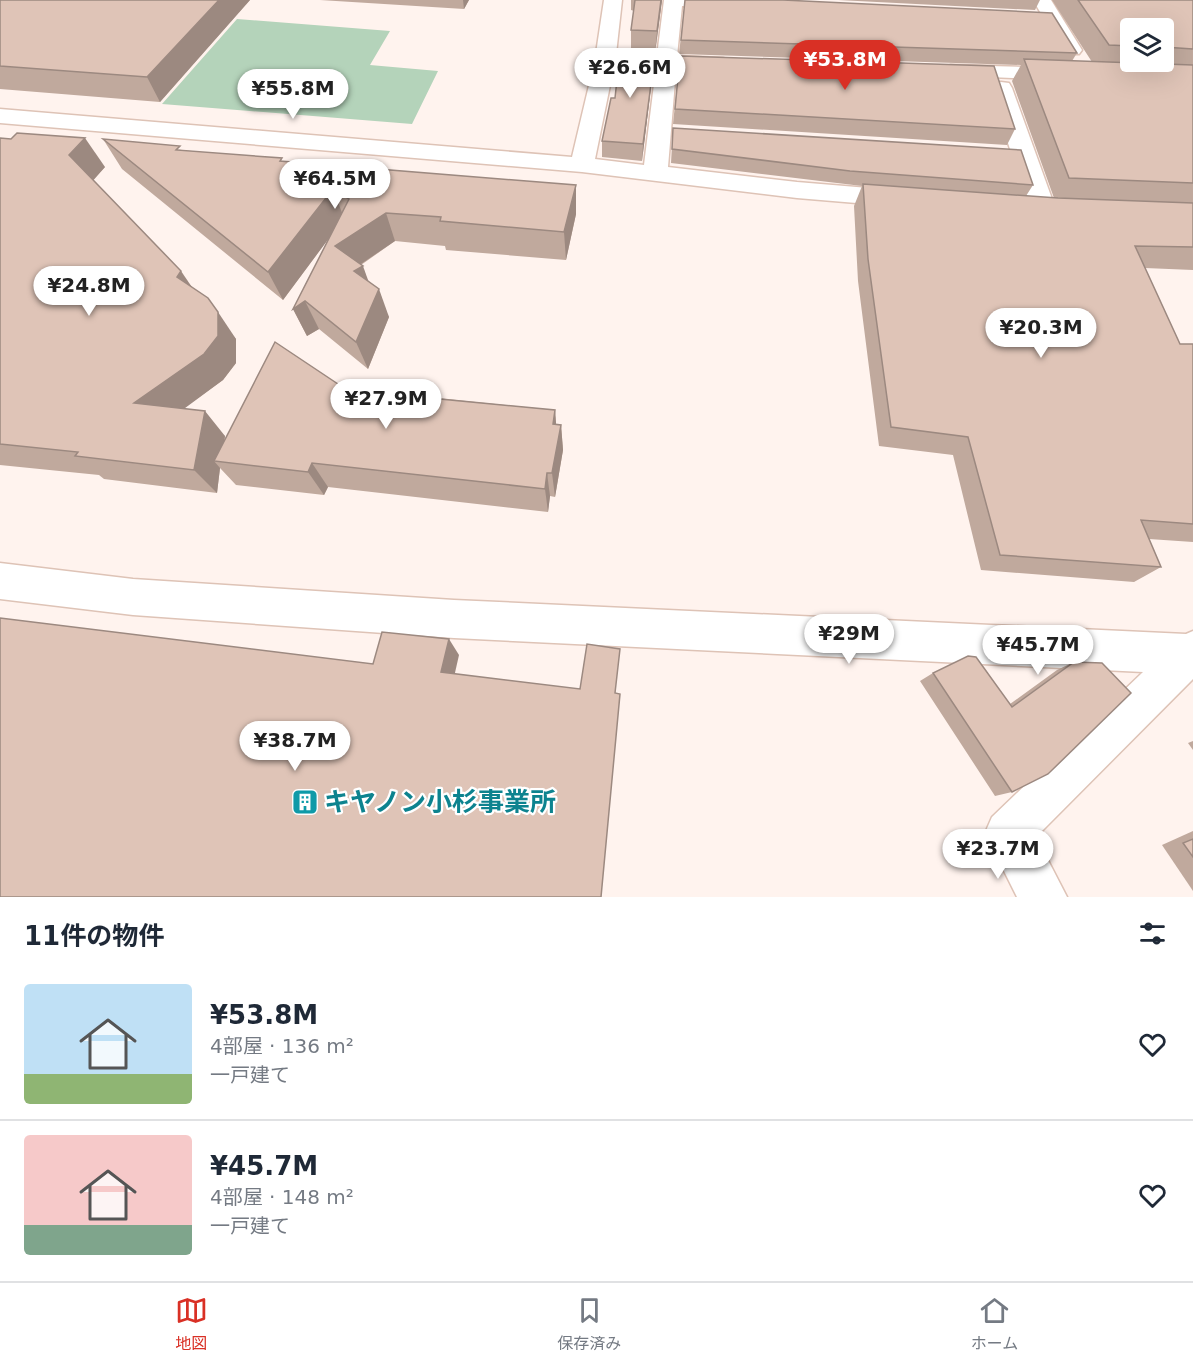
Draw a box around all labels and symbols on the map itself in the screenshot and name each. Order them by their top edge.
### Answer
pin: ¥53.8M [796,40,894,91]
pin: ¥26.6M [581,48,679,99]
pin: ¥55.8M [244,69,342,120]
pin: ¥64.5M [286,159,384,210]
pin: ¥24.8M [40,266,138,317]
pin: ¥20.3M [992,308,1090,359]
pin: ¥27.9M [337,379,435,430]
pin: ¥29M [813,614,885,665]
pin: ¥45.7M [989,625,1087,676]
pin: ¥38.7M [246,721,344,772]
building icon: キヤノン小杉事業所 [290,787,320,817]
place label: キヤノン小杉事業所 [324,787,556,817]
pin: ¥23.7M [949,829,1047,880]

